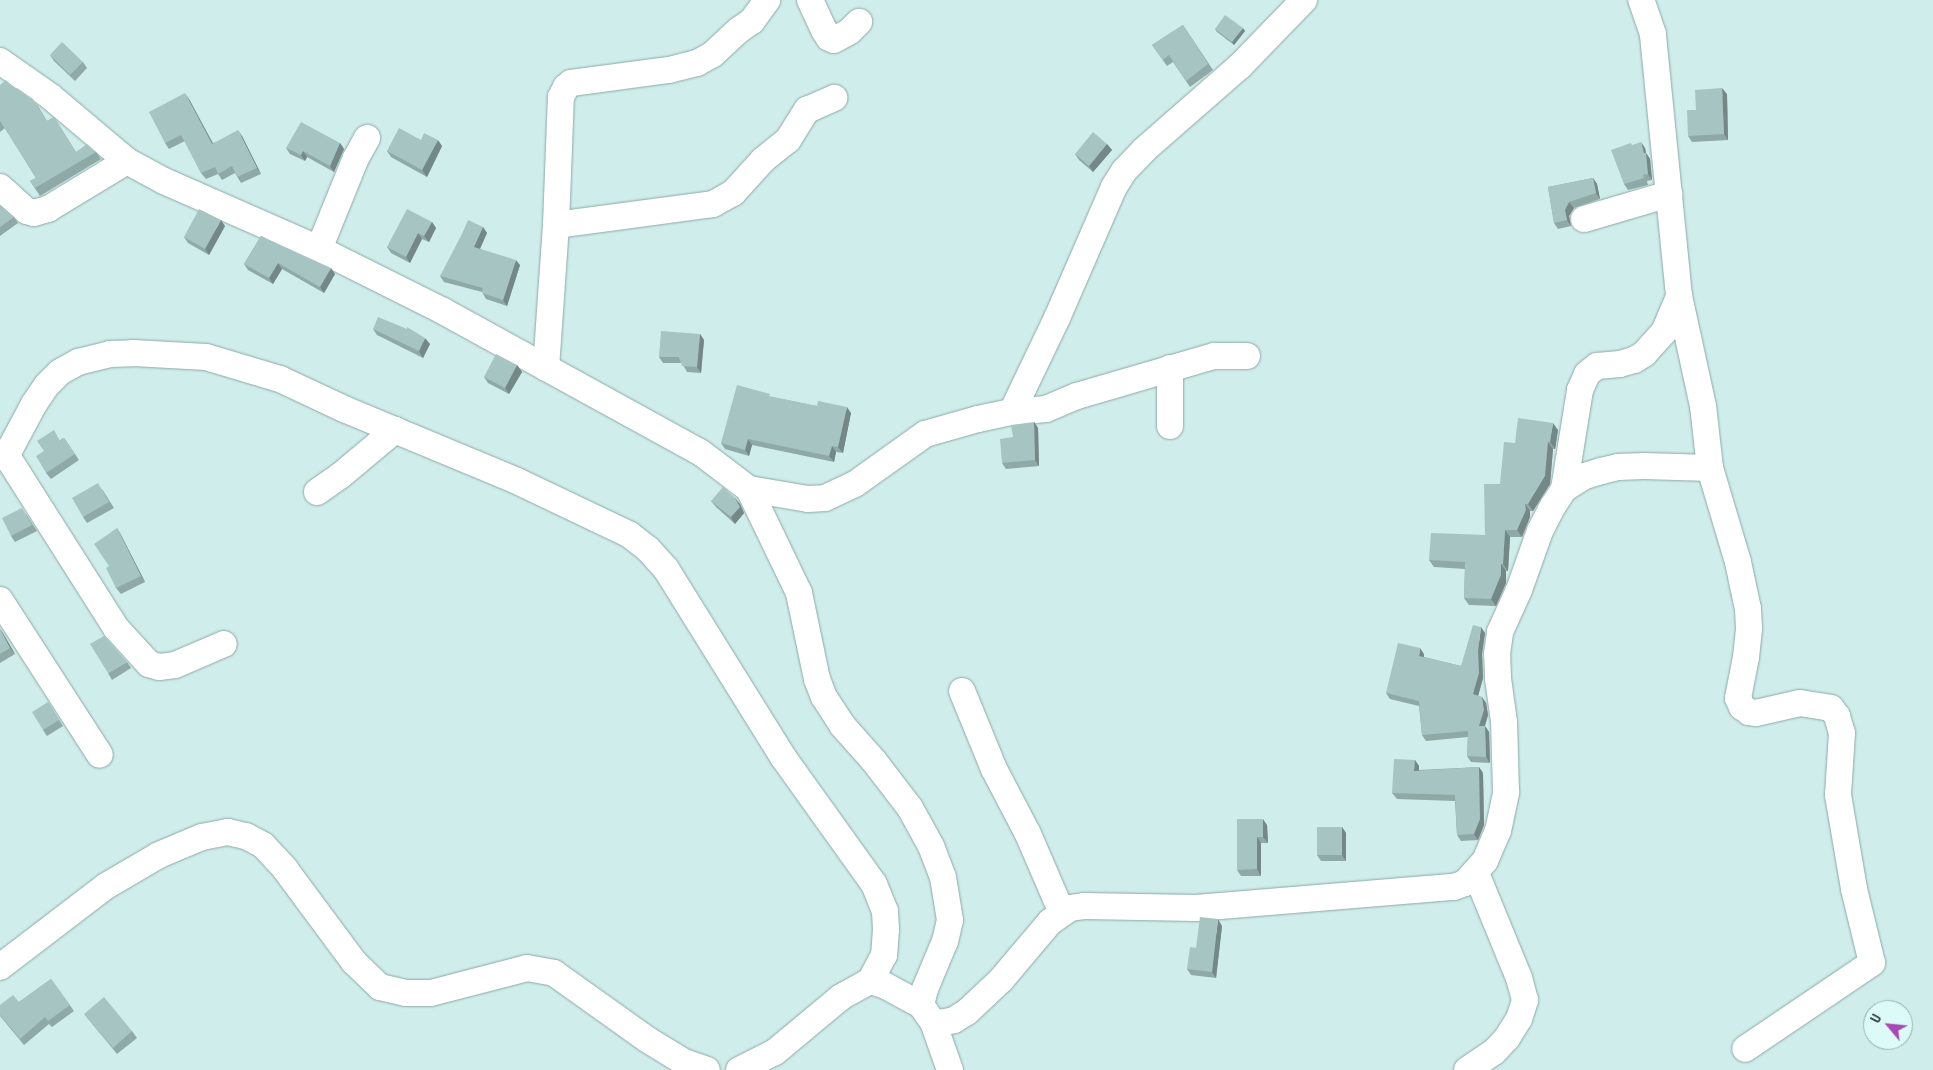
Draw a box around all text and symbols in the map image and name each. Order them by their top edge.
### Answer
north arrow [1863,1000,1913,1050]
text: U [1866,1011,1885,1026]

